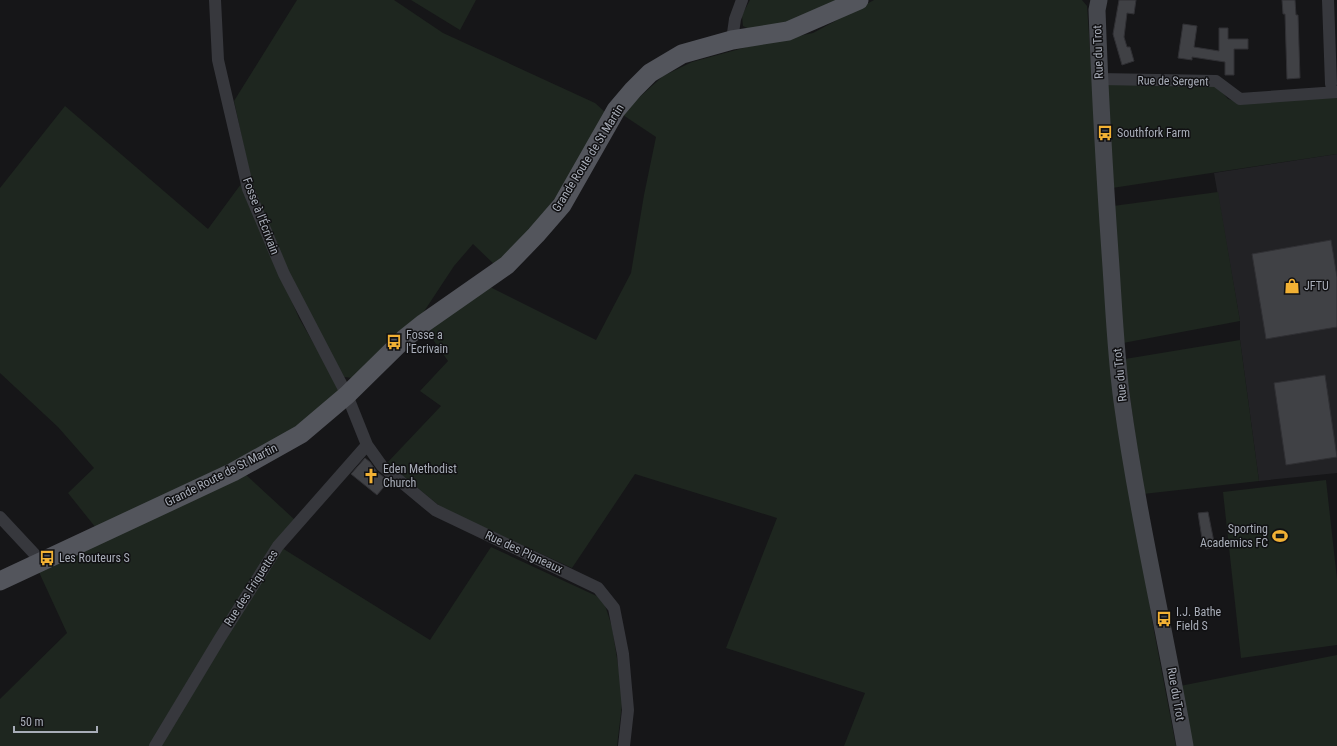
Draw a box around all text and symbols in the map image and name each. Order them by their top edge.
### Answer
street label: Rue du Trot [1090,24,1106,79]
street label: Rue de Sergent [1137,73,1209,89]
street label: Grande Route de St Martin [549,101,627,214]
bus stop icon: Southfork Farm [1096,124,1114,142]
place label: Southfork Farm [1117,126,1190,140]
street label: Fosse à l'Écrivain [240,175,283,257]
shop icon: JFTU [1283,277,1301,295]
place label: JFTU [1304,279,1329,293]
place label: Fosse a l'Ecrivain [406,328,448,356]
bus stop icon: Fosse a l'Ecrivain [385,333,403,351]
street label: Rue du Trot [1110,347,1130,402]
street label: Grande Route de St Martin [162,440,280,509]
place label: Eden Methodist Church [383,462,457,490]
church icon: Eden Methodist Church [362,467,380,485]
place label: Sporting Academics FC [1200,522,1268,550]
sports icon: Sporting Academics FC [1271,527,1289,545]
street label: Rue des Pigneaux [483,528,565,576]
street label: Rue des Friquettes [221,547,281,629]
bus stop icon: Les Routeurs S [38,549,56,567]
place label: Les Routeurs S [59,551,130,565]
place label: I.J. Bathe Field S [1176,605,1222,633]
bus stop icon: I.J. Bathe Field S [1155,610,1173,628]
street label: Rue du Trot [1164,666,1188,722]
scale bar [14,708,97,734]
text: 50 m [20,715,44,729]

